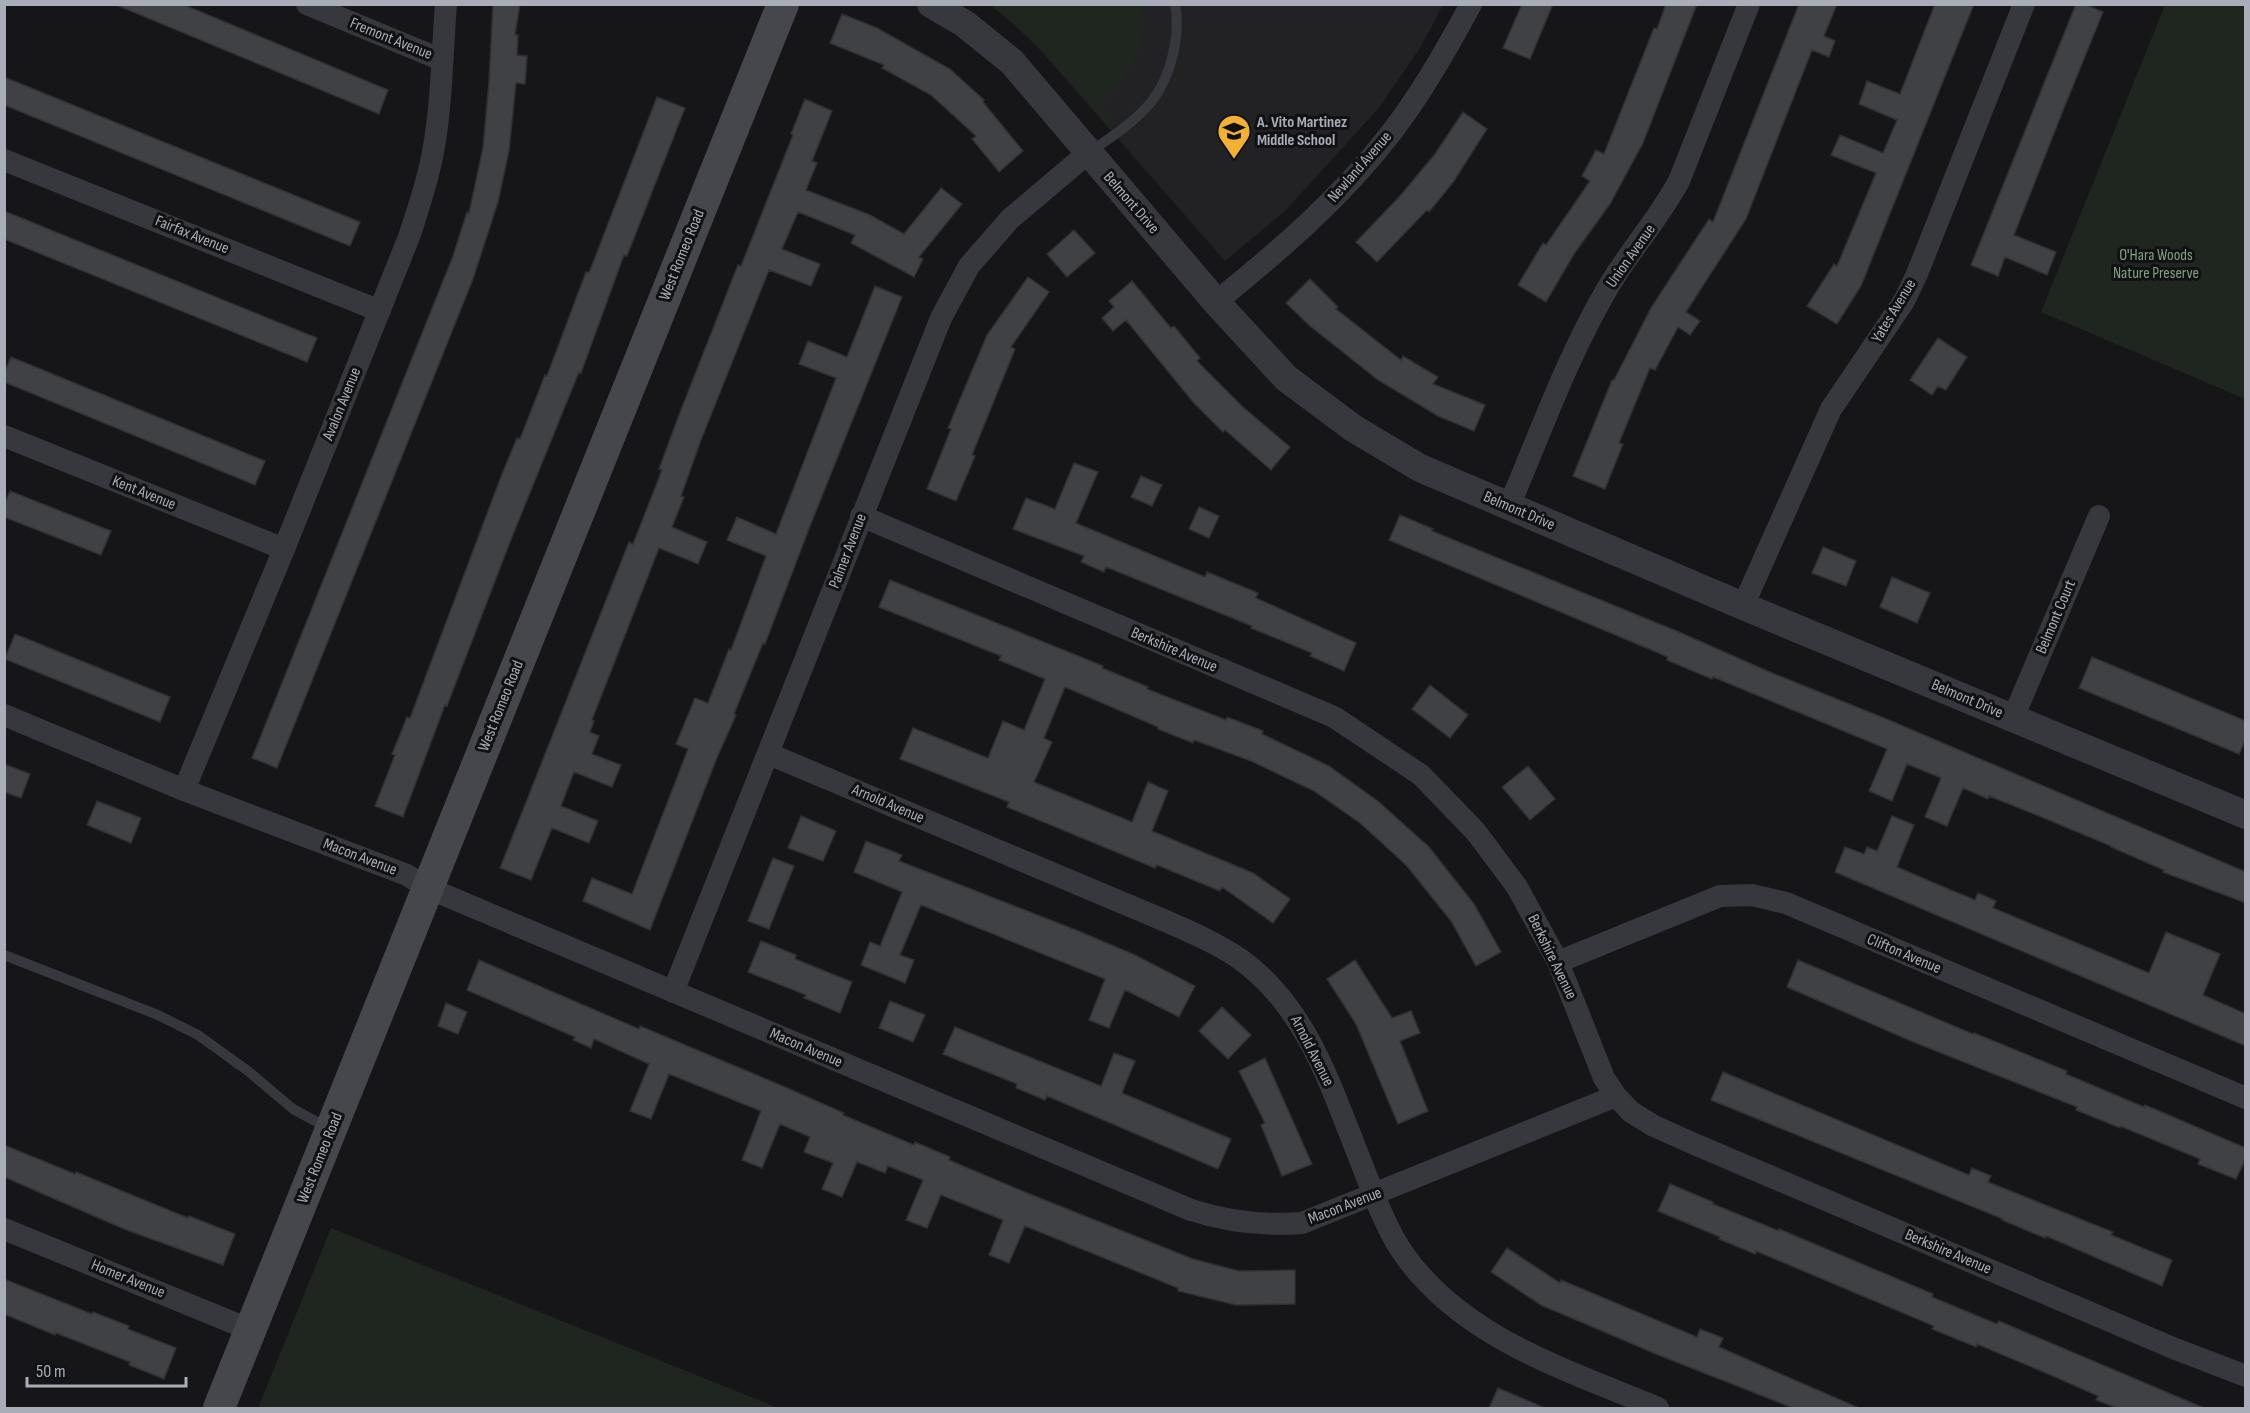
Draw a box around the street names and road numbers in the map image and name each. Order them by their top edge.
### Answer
street label: Fremont Avenue [347,14,435,64]
street label: Newland Avenue [1324,128,1396,206]
street label: Belmont Drive [1099,168,1163,238]
street label: West Romeo Road [655,207,709,303]
street label: Fairfax Avenue [152,212,232,258]
street label: Union Avenue [1602,221,1660,291]
street label: Yates Avenue [1868,276,1920,346]
street label: Avalon Avenue [318,365,365,444]
street label: Kent Avenue [109,472,179,514]
street label: Belmont Drive [1480,487,1558,535]
street label: Palmer Avenue [825,511,871,591]
street label: Belmont Court [2032,577,2080,657]
street label: Berkshire Avenue [1128,623,1220,677]
street label: West Romeo Road [474,658,528,754]
street label: Belmont Drive [1928,675,2006,723]
street label: Arnold Avenue [848,780,927,828]
street label: Macon Avenue [321,834,399,880]
street label: Berkshire Avenue [1523,911,1581,1003]
street label: Clifton Avenue [1864,930,1944,978]
street label: Arnold Avenue [1286,1012,1338,1089]
street label: Macon Avenue [767,1024,845,1072]
street label: West Romeo Road [293,1110,347,1206]
street label: Macon Avenue [1306,1183,1384,1229]
street label: Berkshire Avenue [1902,1225,1994,1279]
street label: Homer Avenue [88,1256,168,1302]

